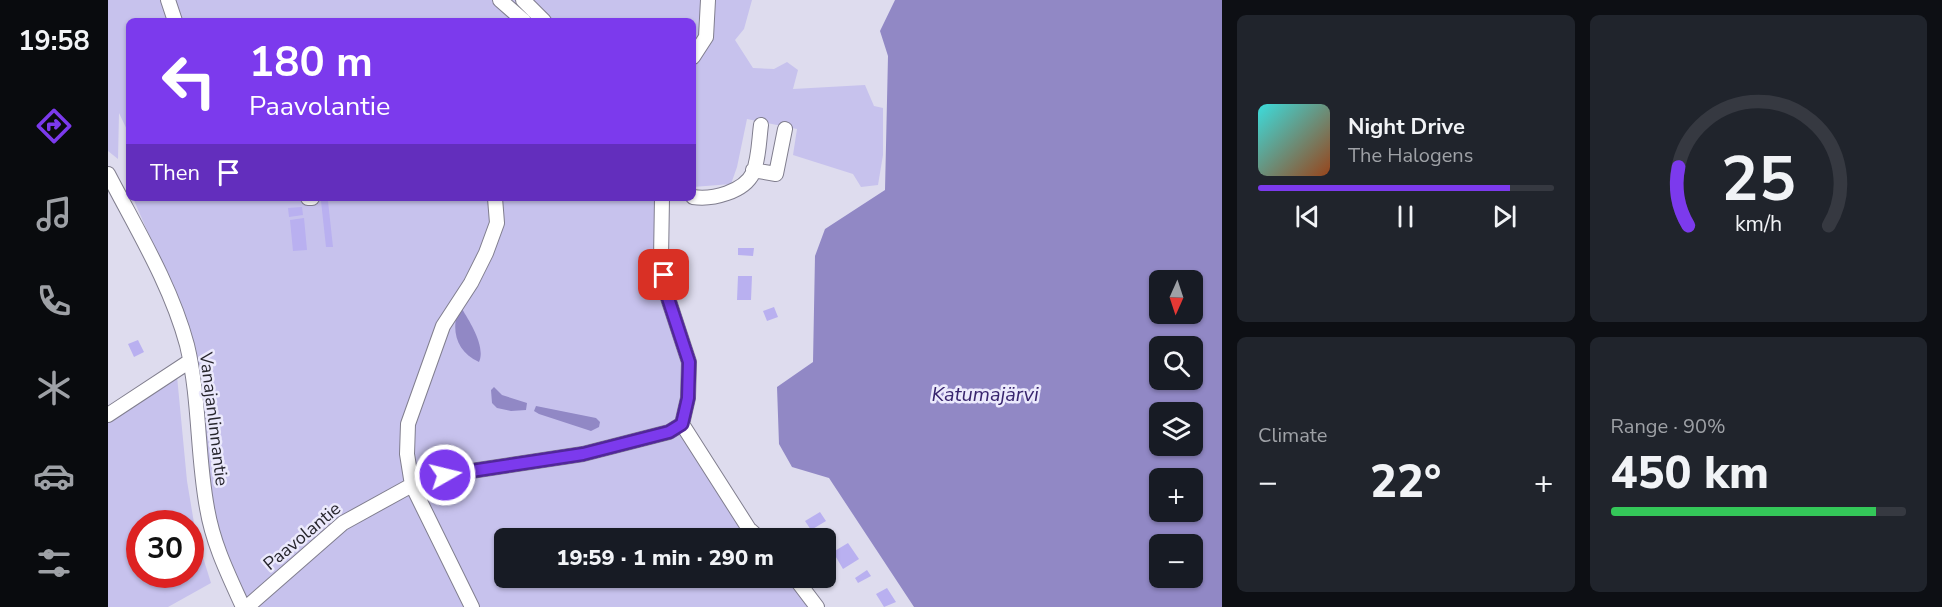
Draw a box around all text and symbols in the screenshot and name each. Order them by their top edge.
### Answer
text: 19:58 [18,23,90,60]
text: 180 m [249,34,373,91]
icon: left [150,42,228,120]
text: Paavolantie [249,88,390,125]
icon: directions [33,105,75,147]
text: Night Drive [1348,112,1465,142]
text: 25 [1721,137,1796,222]
text: The Halogens [1348,142,1473,169]
icon: arrive [212,156,245,189]
text: Then [150,158,200,188]
icon: music [33,193,75,235]
icon: previous [1291,200,1324,233]
icon: pause [1389,200,1422,233]
icon: next [1488,200,1521,233]
text: km/h [1735,209,1782,239]
pin [638,249,689,300]
icon: arrive [647,258,680,291]
north arrow [1149,270,1203,324]
map controls [1149,270,1203,588]
icon: phone [33,280,75,322]
button: search [1149,336,1203,390]
street label: Vanajanlinnantie [194,350,234,487]
icon: climate [33,367,75,409]
water label: Katumajärvi [931,381,1039,408]
button: layers [1149,402,1203,456]
text: Range · 90% [1611,413,1726,440]
text: Climate [1258,422,1327,449]
position arrow [413,443,477,507]
text: 450 km [1611,443,1769,504]
text: 22° [1370,452,1441,513]
icon: car [33,455,75,497]
text: − [1258,460,1278,505]
text: + [1534,460,1554,505]
button: + [1149,468,1203,522]
street label: Paavolantie [258,497,346,575]
speed limit sign: 30 [126,510,204,588]
button: − [1149,534,1203,588]
icon: filters [33,542,75,584]
text: 19:59 · 1 min · 290 m [556,543,774,573]

